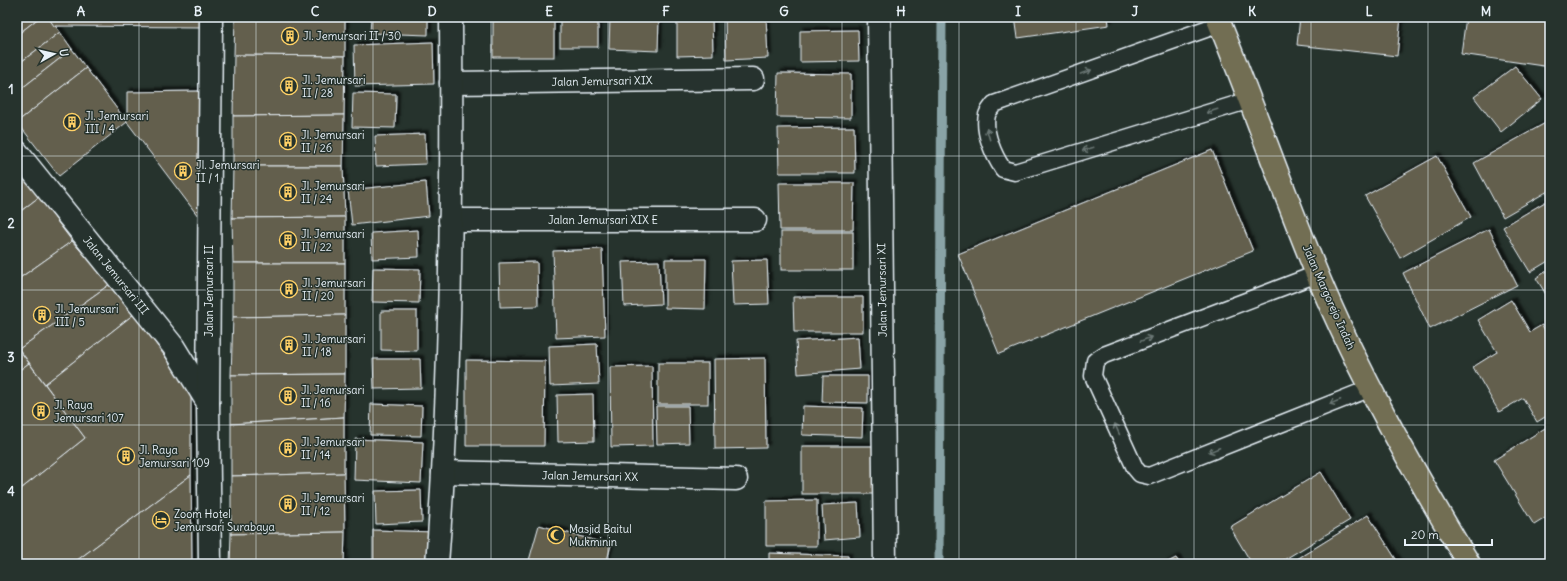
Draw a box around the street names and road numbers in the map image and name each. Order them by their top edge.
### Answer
street label: Jalan Jemursari XIX [551,73,653,89]
street label: Jalan Jemursari XIX E [548,213,658,227]
street label: Jalan Jemursari III [80,233,152,317]
street label: Jalan Jemursari XI [874,243,890,337]
street label: Jalan Margorejo Indah [1300,243,1358,351]
street label: Jalan Jemursari II [202,245,216,337]
street label: Jalan Jemursari XX [542,468,638,484]

